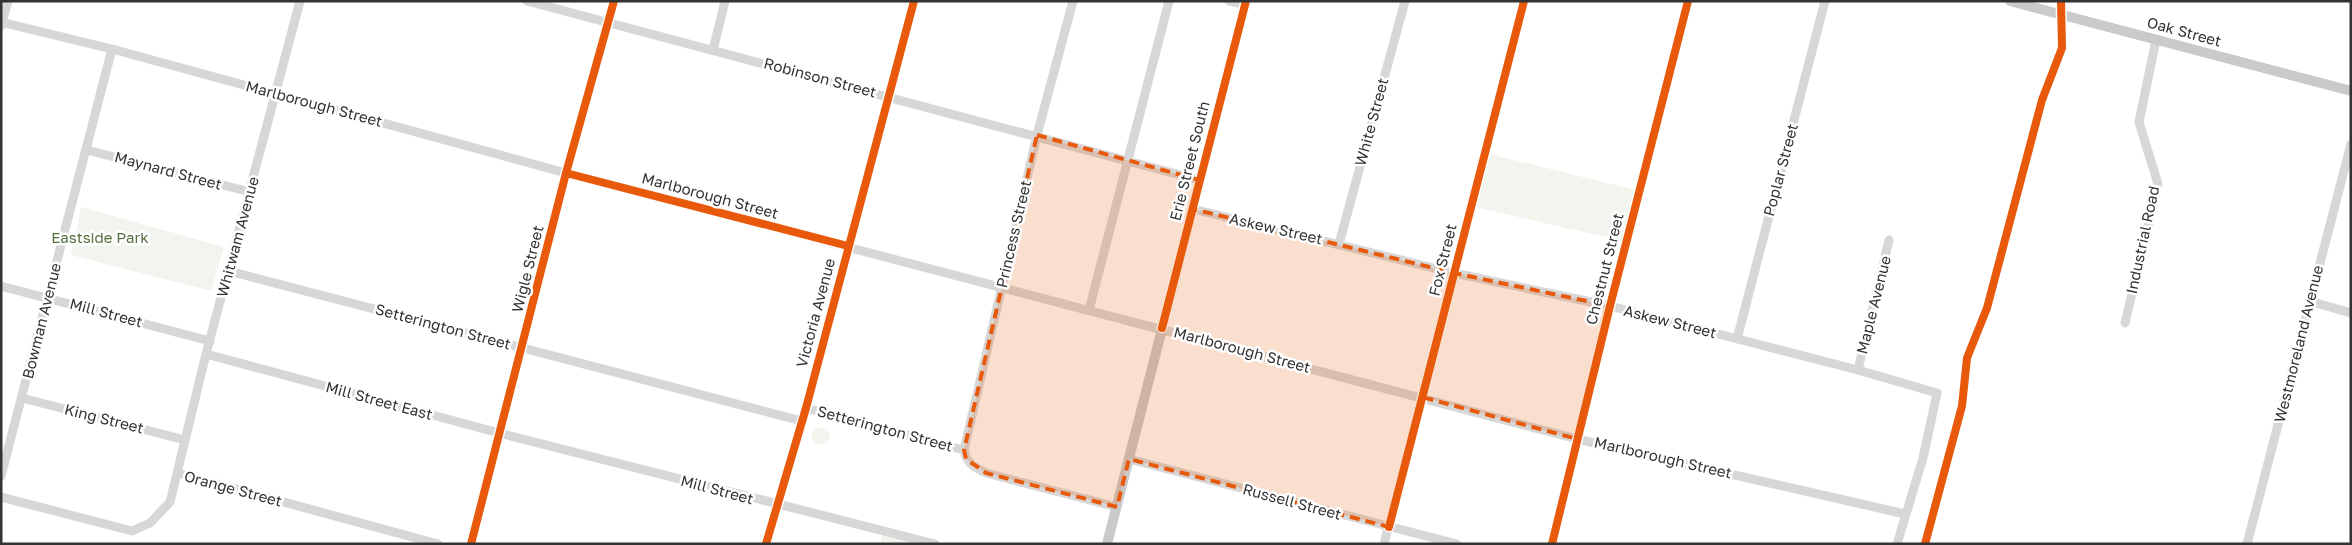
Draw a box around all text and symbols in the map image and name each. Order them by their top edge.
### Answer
street label: Oak Street [2145,12,2223,50]
street label: Robinson Street [762,53,879,101]
street label: Marlborough Street [244,76,385,130]
street label: White Street [1351,76,1391,168]
street label: Erie Street South [1165,99,1213,222]
street label: Poplar Street [1759,121,1801,218]
street label: Maynard Street [113,147,224,193]
street label: Marlborough Street [640,168,781,222]
street label: Whitwam Avenue [212,174,262,299]
street label: Princess Street [992,178,1034,289]
street label: Industrial Road [2122,184,2162,295]
street label: Askew Street [1228,209,1325,247]
street label: Chestnut Street [1581,211,1627,326]
street label: Fox Street [1424,222,1460,298]
street label: Wigle Street [508,223,547,314]
park label: Eastside Park [51,228,149,246]
street label: Maple Avenue [1852,253,1894,356]
street label: Victoria Avenue [792,256,838,369]
street label: Bowman Avenue [18,261,64,381]
street label: Westmoreland Avenue [2270,263,2326,424]
street label: Mill Street [68,294,145,330]
street label: Setterington Street [374,299,513,353]
street label: Askew Street [1622,301,1718,341]
street label: Marlborough Street [1172,322,1313,376]
street label: Mill Street East [324,377,435,423]
street label: King Street [63,400,146,437]
street label: Setterington Street [816,401,955,455]
street label: Marlborough Street [1593,432,1734,482]
street label: Orange Street [182,466,284,510]
street label: Mill Street [679,471,756,507]
street label: Russell Street [1241,479,1344,523]

